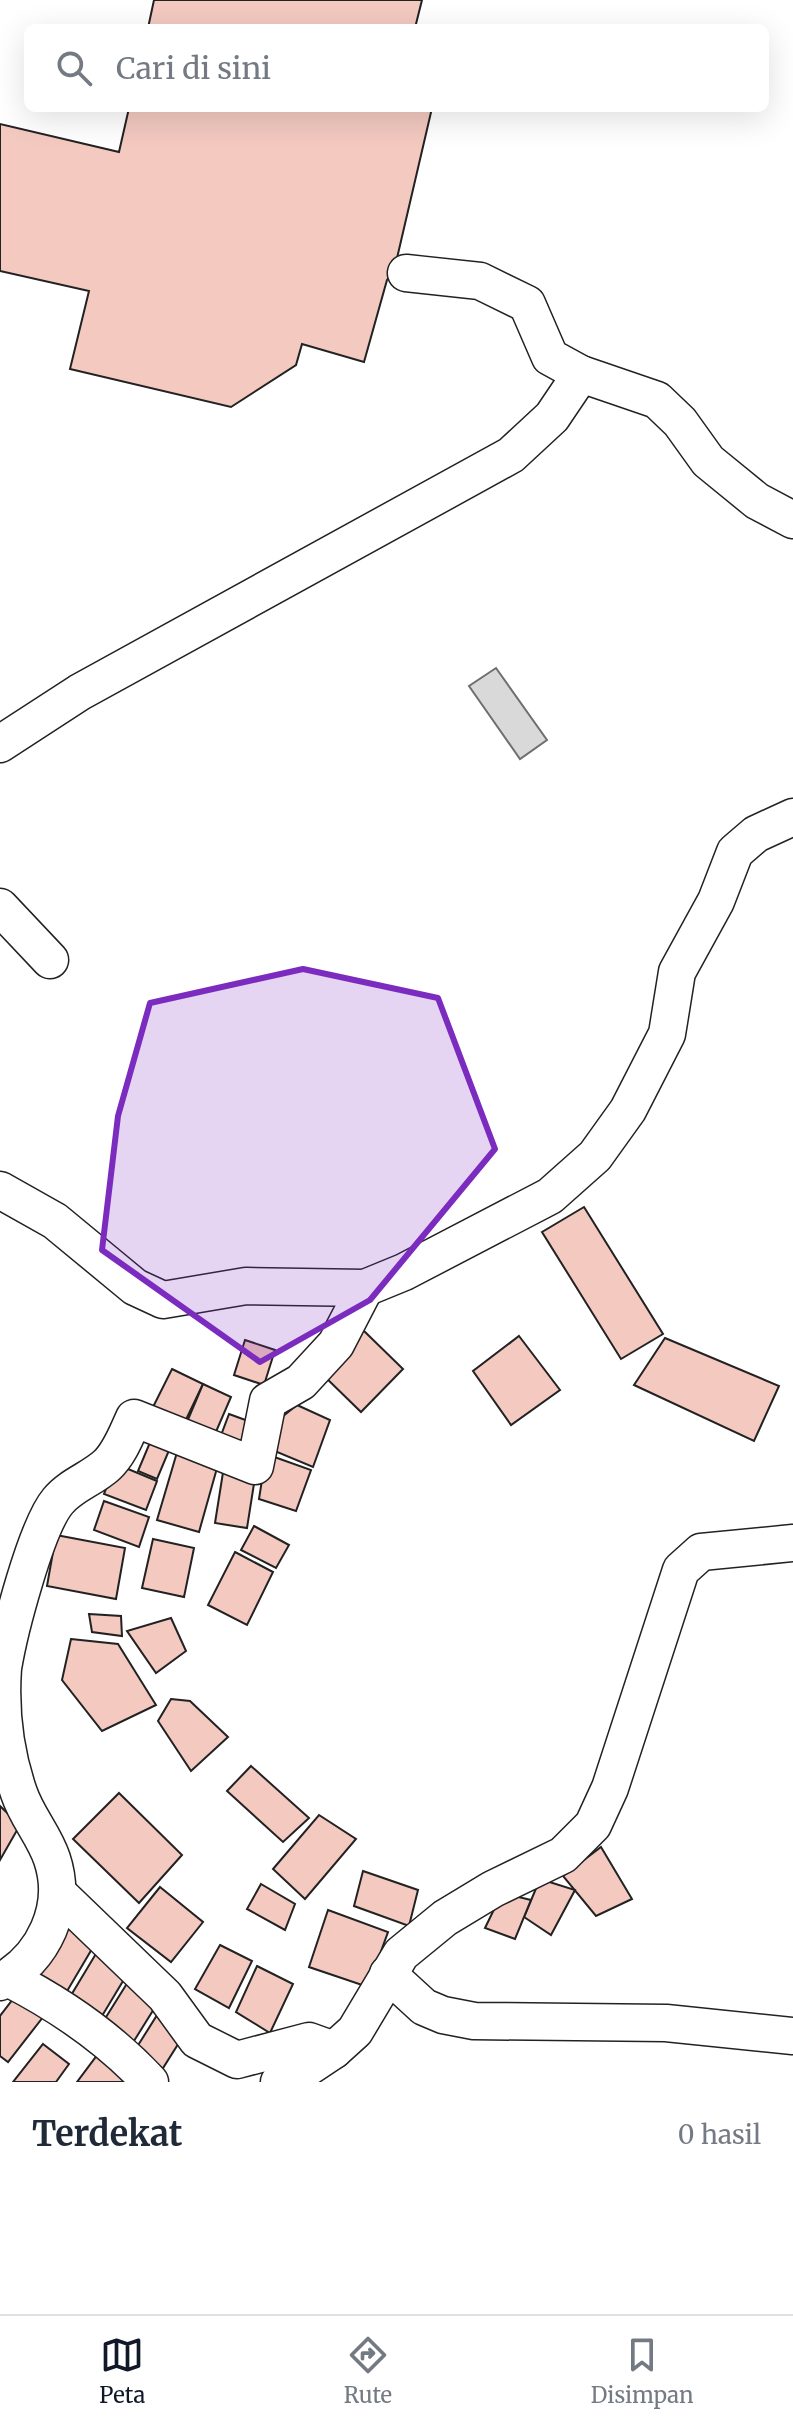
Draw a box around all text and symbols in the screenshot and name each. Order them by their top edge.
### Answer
search box [24,24,769,112]
icon: search [52,46,96,90]
text: Cari di sini [116,49,271,87]
text: Terdekat [32,2113,182,2155]
text: 0 hasil [678,2118,761,2151]
tab: Peta [99,2333,145,2409]
tab: Rute [344,2333,392,2409]
tab: Disimpan [591,2333,694,2409]

